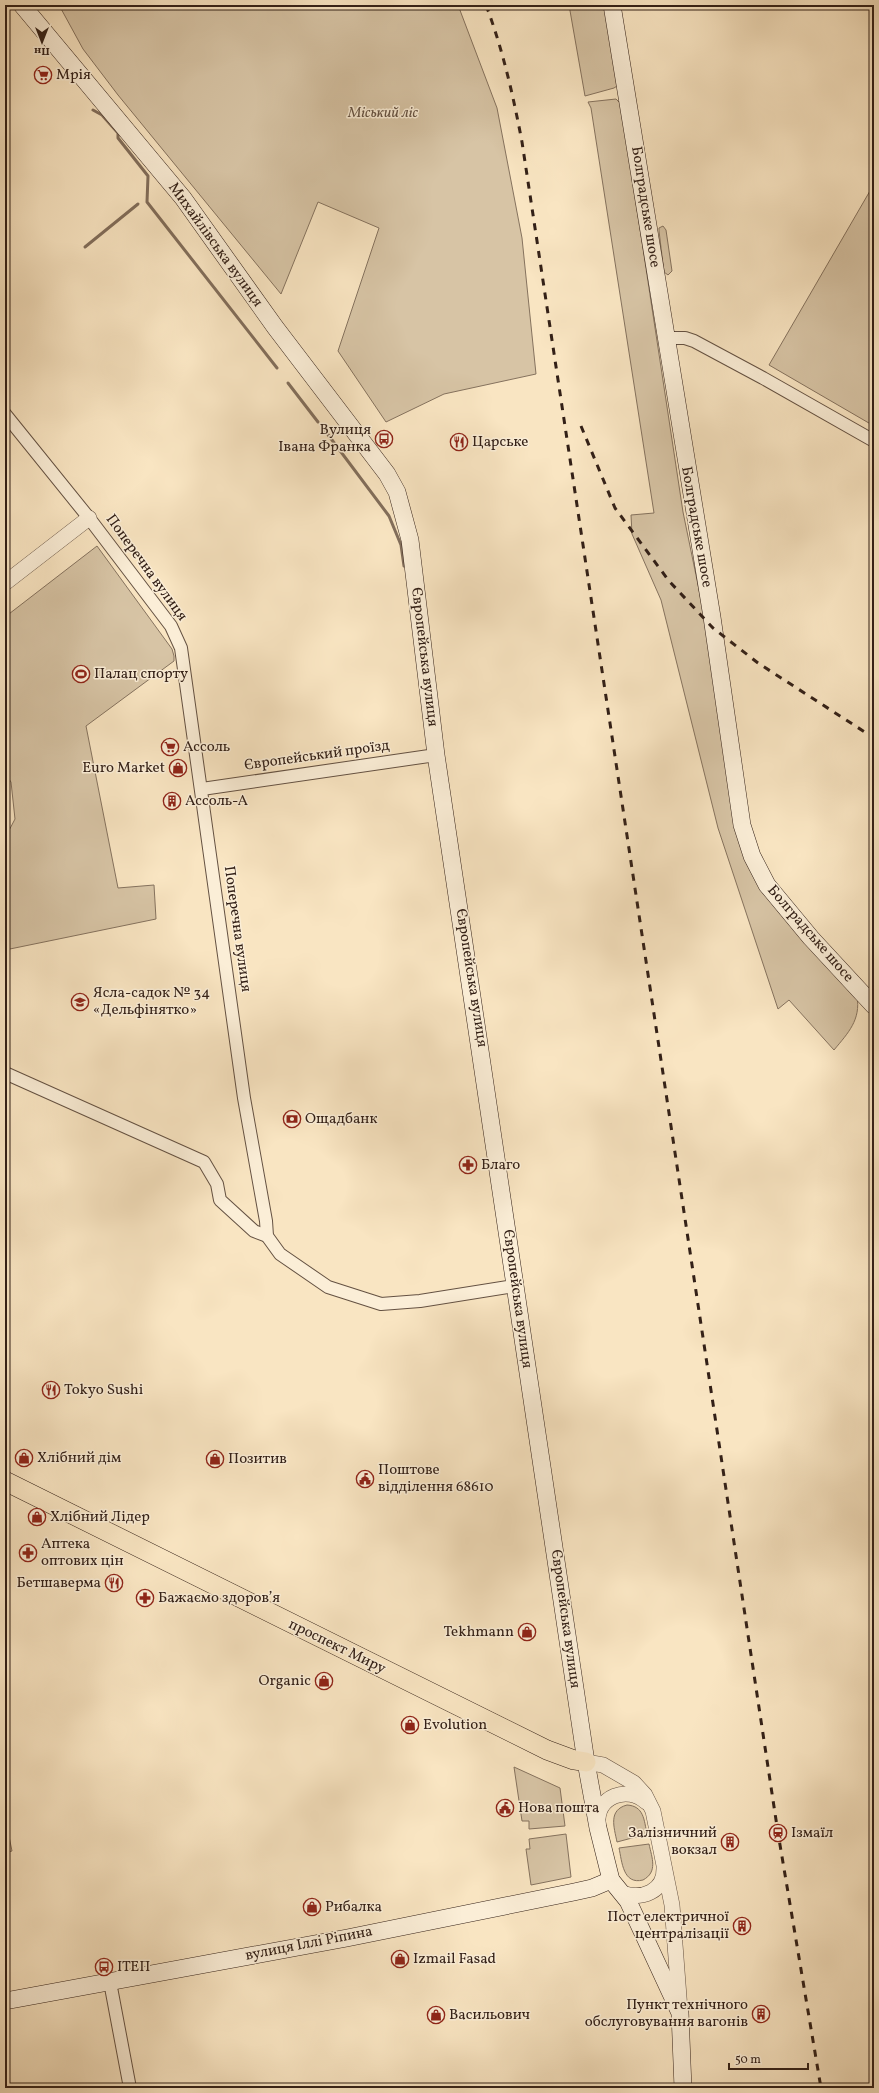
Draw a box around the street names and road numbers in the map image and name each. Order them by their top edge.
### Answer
street label: Болградське шосе [625,145,665,269]
street label: Михайлівська вулиця [163,178,268,312]
street label: Болградське шосе [675,465,717,589]
street label: Поперечна вулиця [100,510,192,626]
street label: Європейська вулиця [405,586,443,728]
street label: Європейський проїзд [243,735,392,777]
street label: Поперечна вулиця [218,864,256,994]
street label: Болградське шосе [762,881,858,987]
street label: Європейська вулиця [450,907,492,1049]
street label: Європейська вулиця [497,1228,537,1370]
street label: Європейська вулиця [545,1548,585,1690]
street label: проспект Миру [285,1614,389,1680]
street label: вулиця Іллі Ріпина [244,1921,374,1967]

